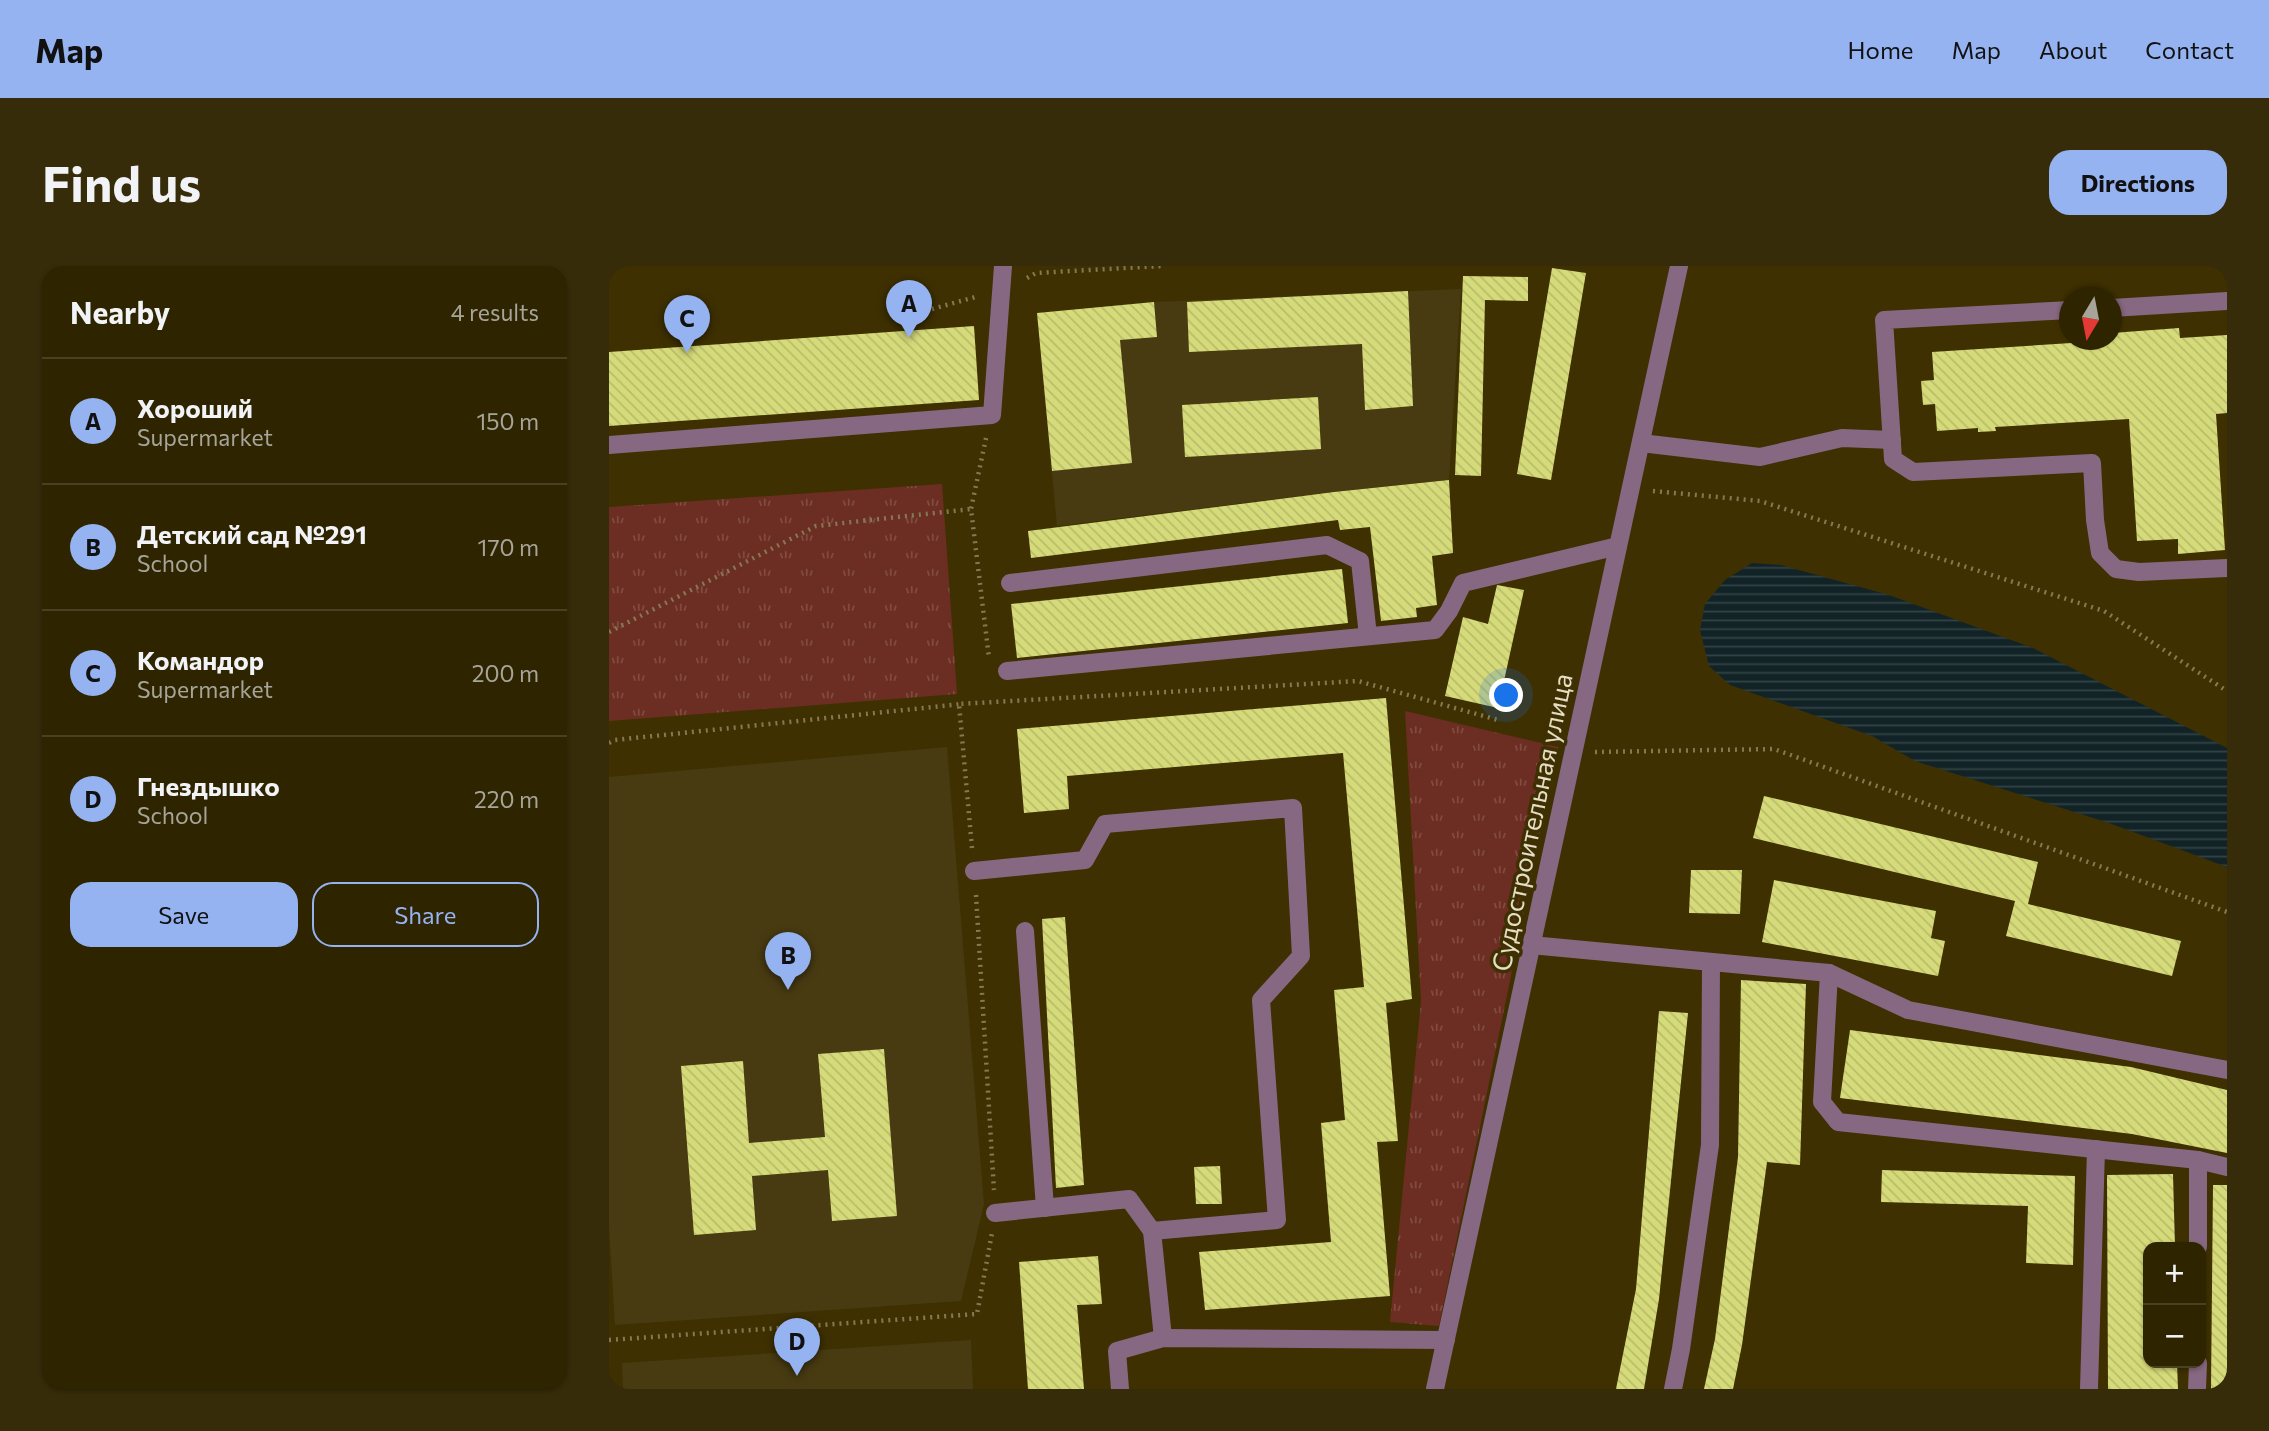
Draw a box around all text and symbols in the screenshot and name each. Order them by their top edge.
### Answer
text: Map [35,29,103,70]
text: Home [1848,35,1914,64]
text: Map [1952,35,2001,64]
text: About [2039,35,2107,64]
text: Contact [2145,35,2234,64]
button: Directions [2049,150,2227,215]
text: Find us [42,152,201,212]
pin: A [886,280,932,338]
north arrow [2059,287,2122,350]
text: Nearby [70,293,170,330]
pin: C [664,295,710,353]
text: 4 results [451,298,539,326]
text: Хороший [137,392,253,423]
text: A [85,407,101,435]
text: 150 m [476,407,539,435]
text: Supermarket [137,423,273,451]
text: Детский сад №291 [137,518,367,549]
text: B [85,533,101,561]
text: 170 m [478,533,539,561]
text: School [137,549,208,577]
text: Командор [137,644,264,675]
text: C [85,659,101,687]
text: 200 m [472,659,539,687]
street label: Судостроительная улица [1484,670,1578,974]
text: Supermarket [137,675,273,703]
your location [1489,678,1523,712]
text: Гнездышко [137,770,280,801]
text: D [85,785,101,813]
text: 220 m [474,785,539,813]
text: School [137,801,208,829]
button: Save [70,882,298,947]
button: Share [312,882,539,947]
pin: B [765,932,811,990]
map controls [2143,1242,2206,1368]
button: + [2143,1242,2206,1305]
button: − [2143,1305,2206,1368]
pin: D [774,1318,820,1376]

